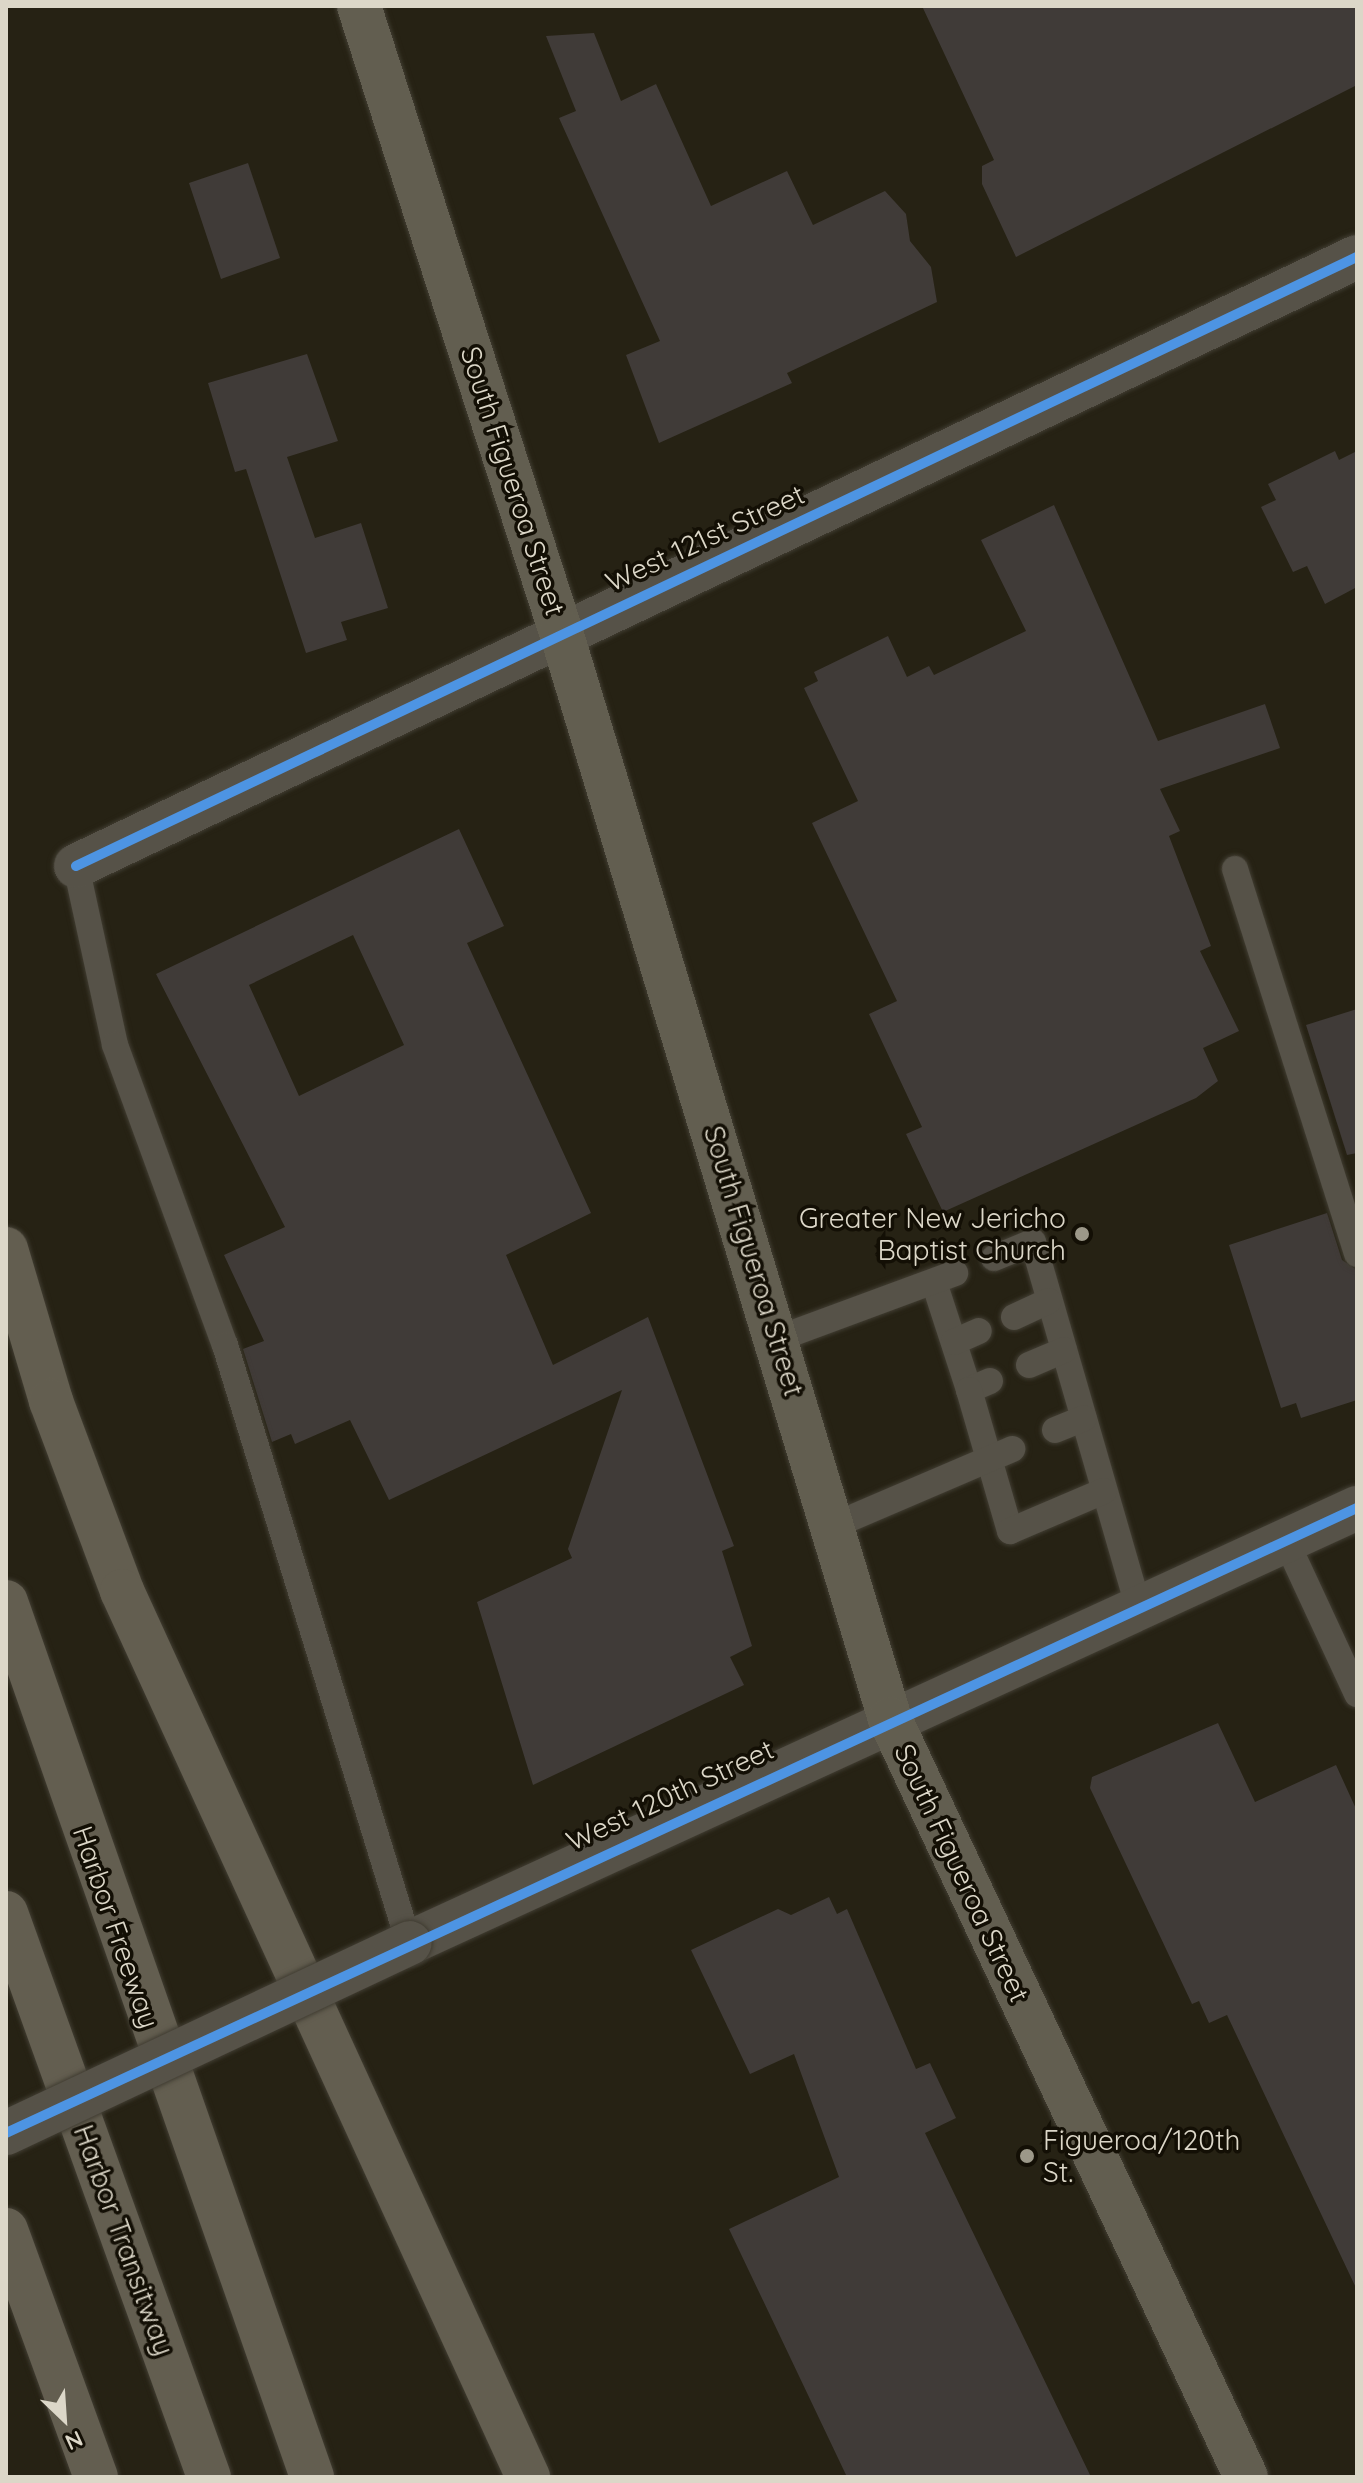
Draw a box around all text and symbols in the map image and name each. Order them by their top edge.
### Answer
street label: South Figueroa Street [454,342,572,620]
street label: West 121st Street [600,477,810,599]
street label: South Figueroa Street [697,1122,811,1400]
place label: Greater New Jericho Baptist Church [799,1201,1066,1267]
marker: Greater New Jericho Baptist Church [1073,1225,1091,1243]
street label: West 120th Street [561,1732,779,1858]
street label: South Figueroa Street [887,1739,1037,2007]
street label: Harbor Freeway [66,1821,166,2033]
street label: Harbor Transitway [67,2120,181,2360]
place label: Figueroa/120th St. [1043,2123,1240,2189]
marker: Figueroa/120th St. [1018,2147,1036,2165]
north arrow [24,2379,104,2459]
text: N [61,2425,87,2457]

